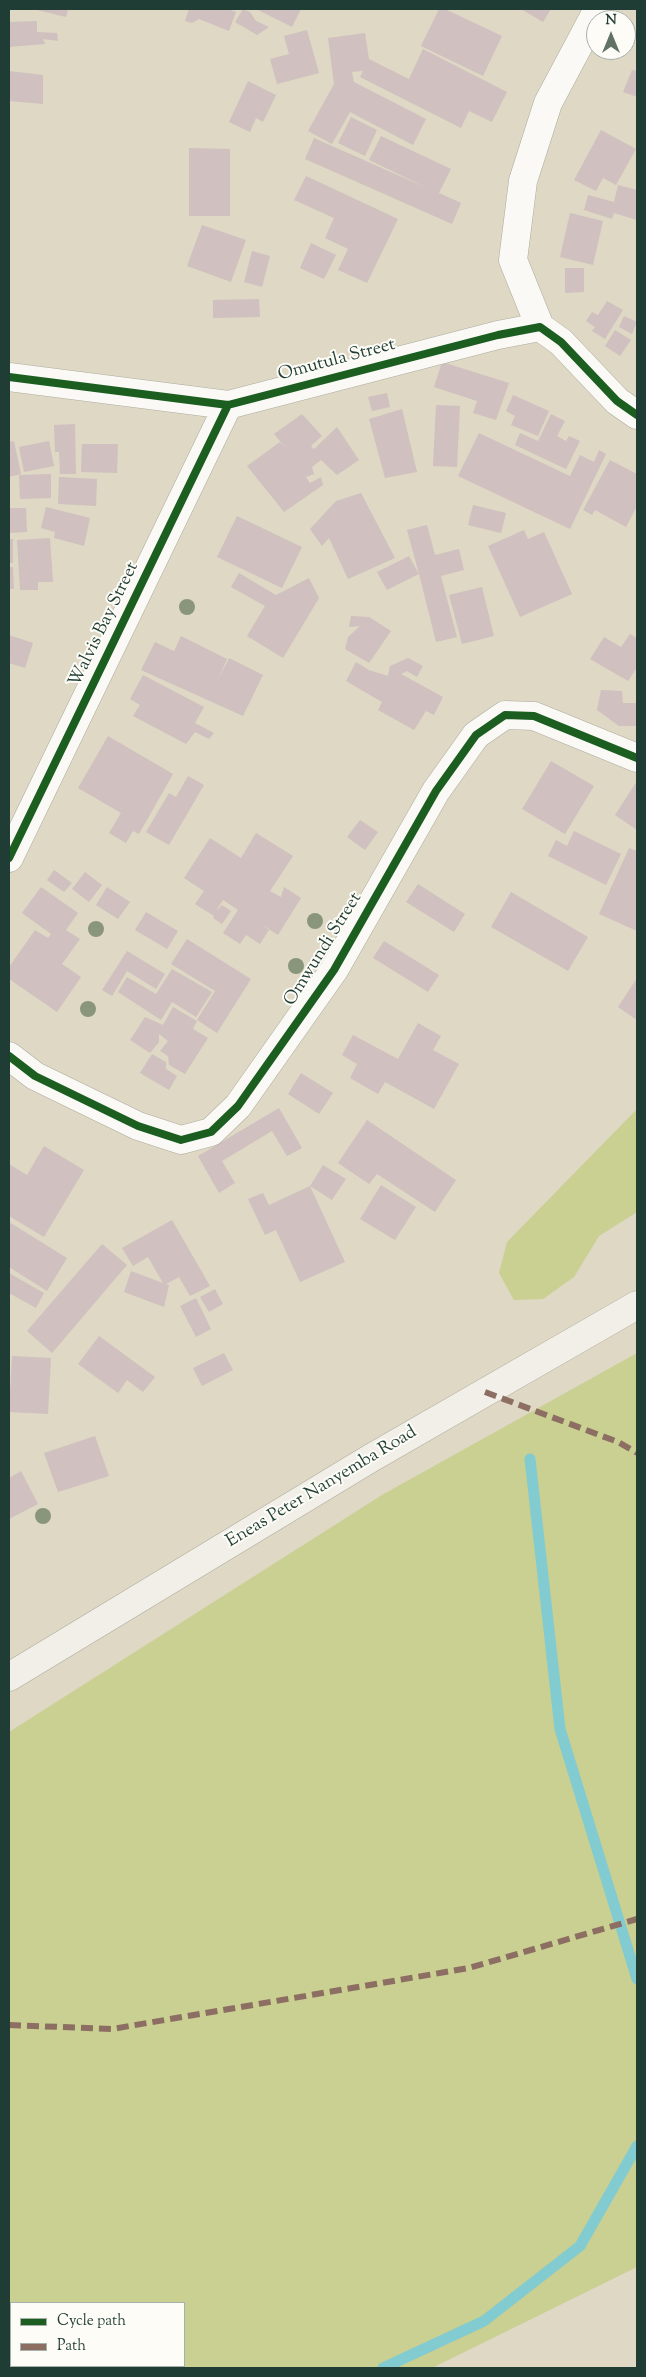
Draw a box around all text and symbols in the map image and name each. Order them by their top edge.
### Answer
north arrow [586,10,636,60]
text: N [605,11,617,31]
street label: Omutula Street [276,335,398,387]
street label: Walvis Bay Street [65,559,145,691]
street label: Omwundi Street [281,889,367,1011]
street label: Eneas Peter Nanyemba Road [223,1422,421,1554]
legend [10,2302,185,2367]
text: Cycle path [57,2311,126,2332]
text: Path [57,2336,86,2357]

